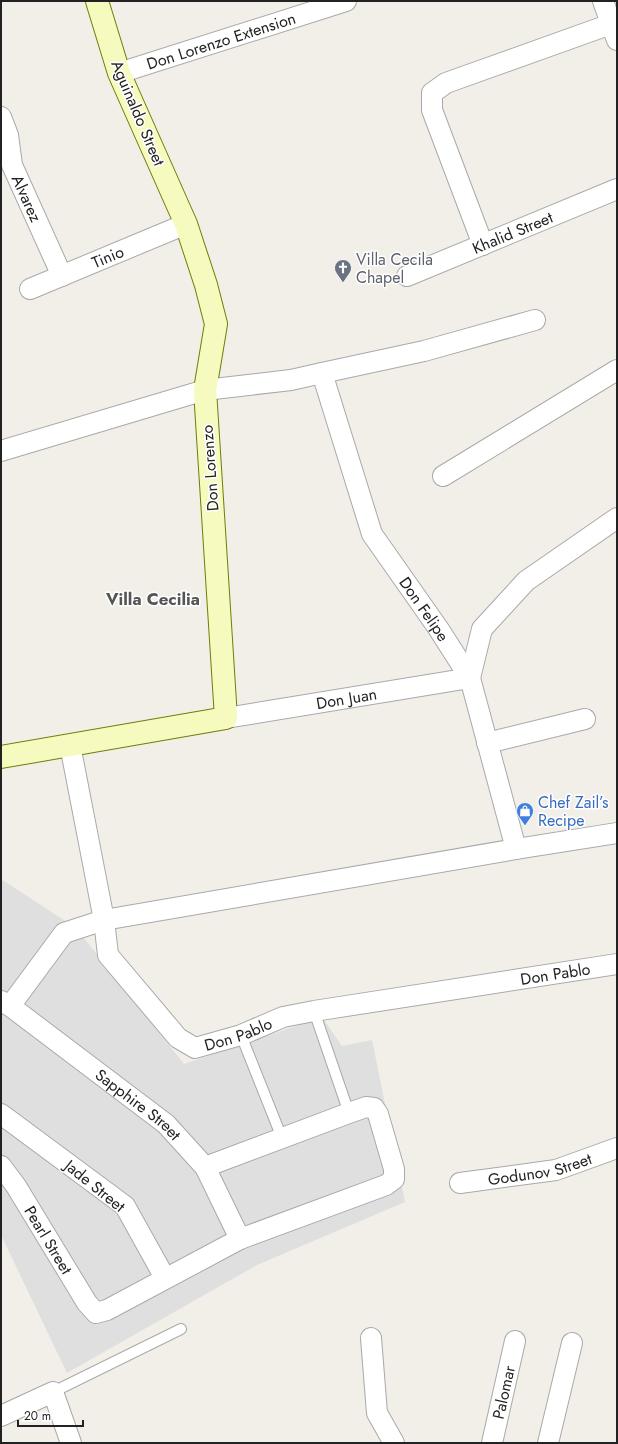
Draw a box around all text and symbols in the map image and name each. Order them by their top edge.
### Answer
street label: Don Lorenzo Extension [144,6,298,75]
street label: Aguinaldo Street [105,57,171,170]
street label: Alvarez [6,171,48,226]
street label: Khalid Street [469,205,556,259]
street label: Tinio [88,240,127,274]
place label: Villa Cecila Chapel [356,248,433,289]
church icon: Villa Cecila Chapel [333,258,353,283]
street label: Don Lorenzo [195,424,224,512]
street label: Don Felipe [394,572,455,646]
district label: Villa Cecilia [105,587,200,611]
street label: Don Juan [314,682,378,715]
place label: Chef Zail’s Recipe [538,791,608,832]
shop icon: Chef Zail’s Recipe [515,801,535,826]
street label: Don Pablo [519,957,592,990]
street label: Don Pablo [201,1011,276,1056]
street label: Sapphire Street [91,1063,187,1145]
street label: Godunov Street [486,1147,595,1191]
street label: Jade Street [58,1153,130,1218]
street label: Pearl Street [19,1201,78,1279]
street label: Palomar [486,1363,521,1421]
scale bar [18,1402,83,1428]
text: 20 m [24,1407,51,1425]

